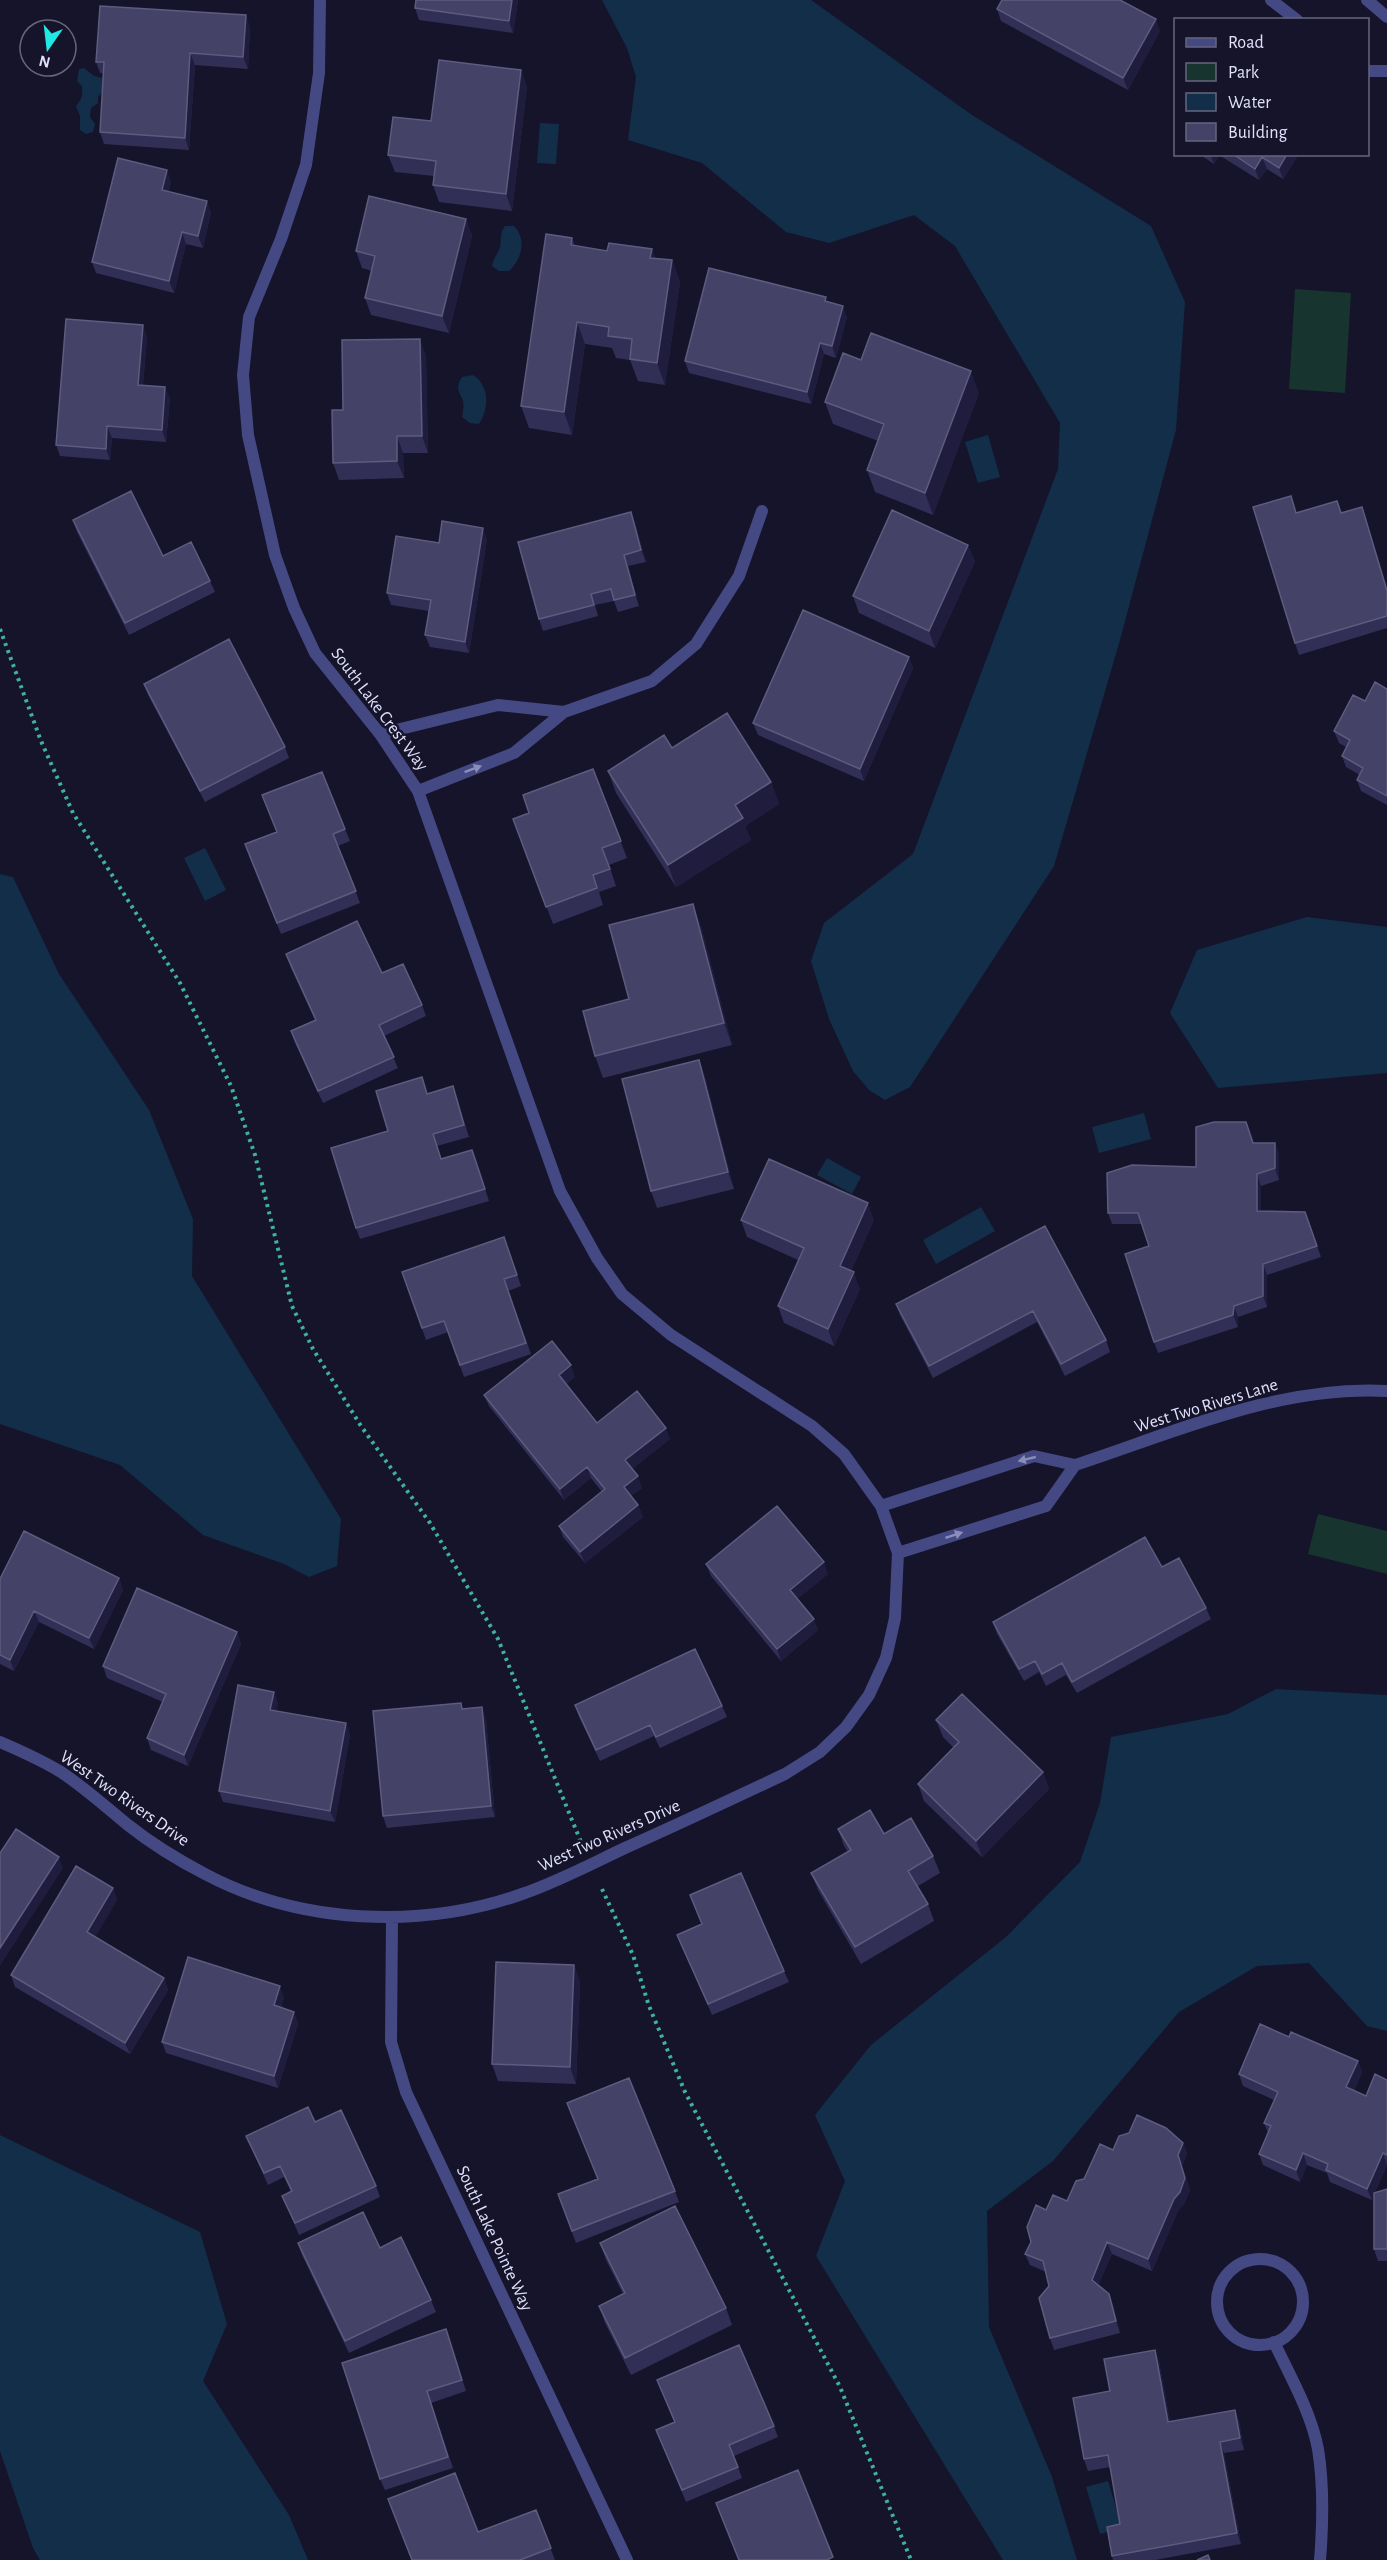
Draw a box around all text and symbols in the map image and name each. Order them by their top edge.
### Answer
north arrow [18,18,78,78]
legend [1174,18,1369,156]
text: Road [1228,34,1264,52]
text: N [37,52,52,71]
text: Park [1228,64,1260,82]
text: Water [1228,94,1271,112]
text: Building [1228,124,1288,142]
street label: South Lake Crest Way [327,645,431,775]
one-way arrow [464,764,482,774]
street label: West Two Rivers Lane [1132,1376,1280,1436]
one-way arrow [1017,1455,1036,1464]
one-way arrow [945,1530,963,1539]
street label: West Two Rivers Drive [57,1748,192,1850]
street label: West Two Rivers Drive [536,1797,683,1875]
street label: South Lake Pointe Way [453,2163,536,2314]

